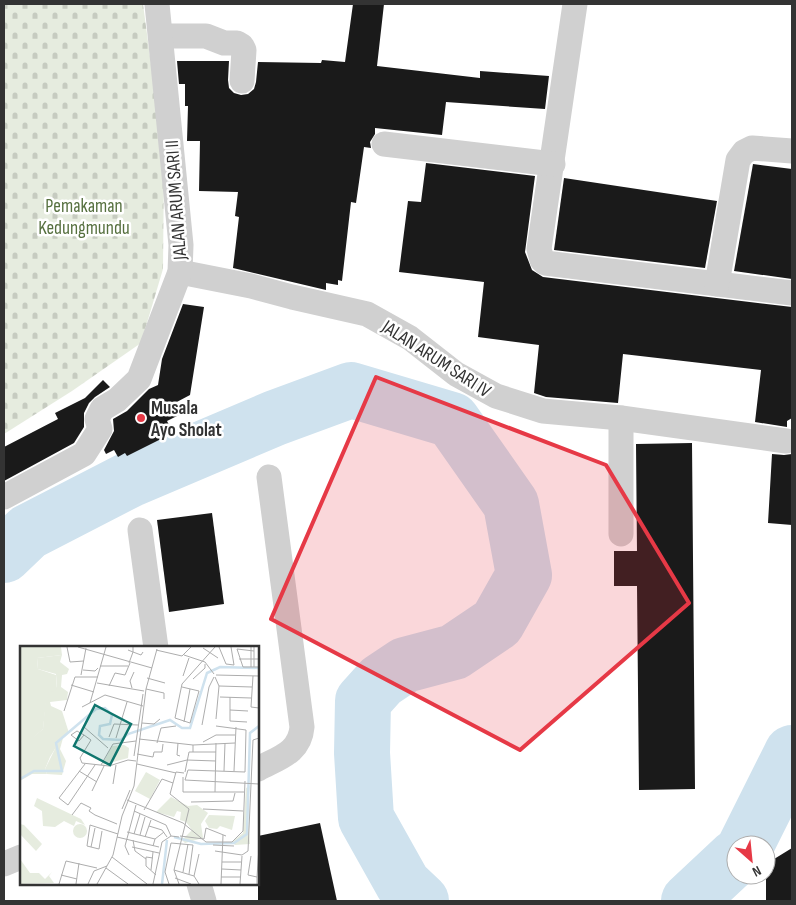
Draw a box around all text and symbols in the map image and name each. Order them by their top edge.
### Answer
street label: JALAN ARUM SARI II [161,139,192,262]
park label: Pemakaman Kedungmundu [38,195,130,240]
street label: JALAN ARUM SARI IV [377,315,495,403]
place label: Musala Ayo Sholat [150,397,222,442]
marker: Musala Ayo Sholat [135,412,147,424]
inset map [20,646,259,885]
north arrow [726,835,776,885]
text: N [749,862,764,880]

